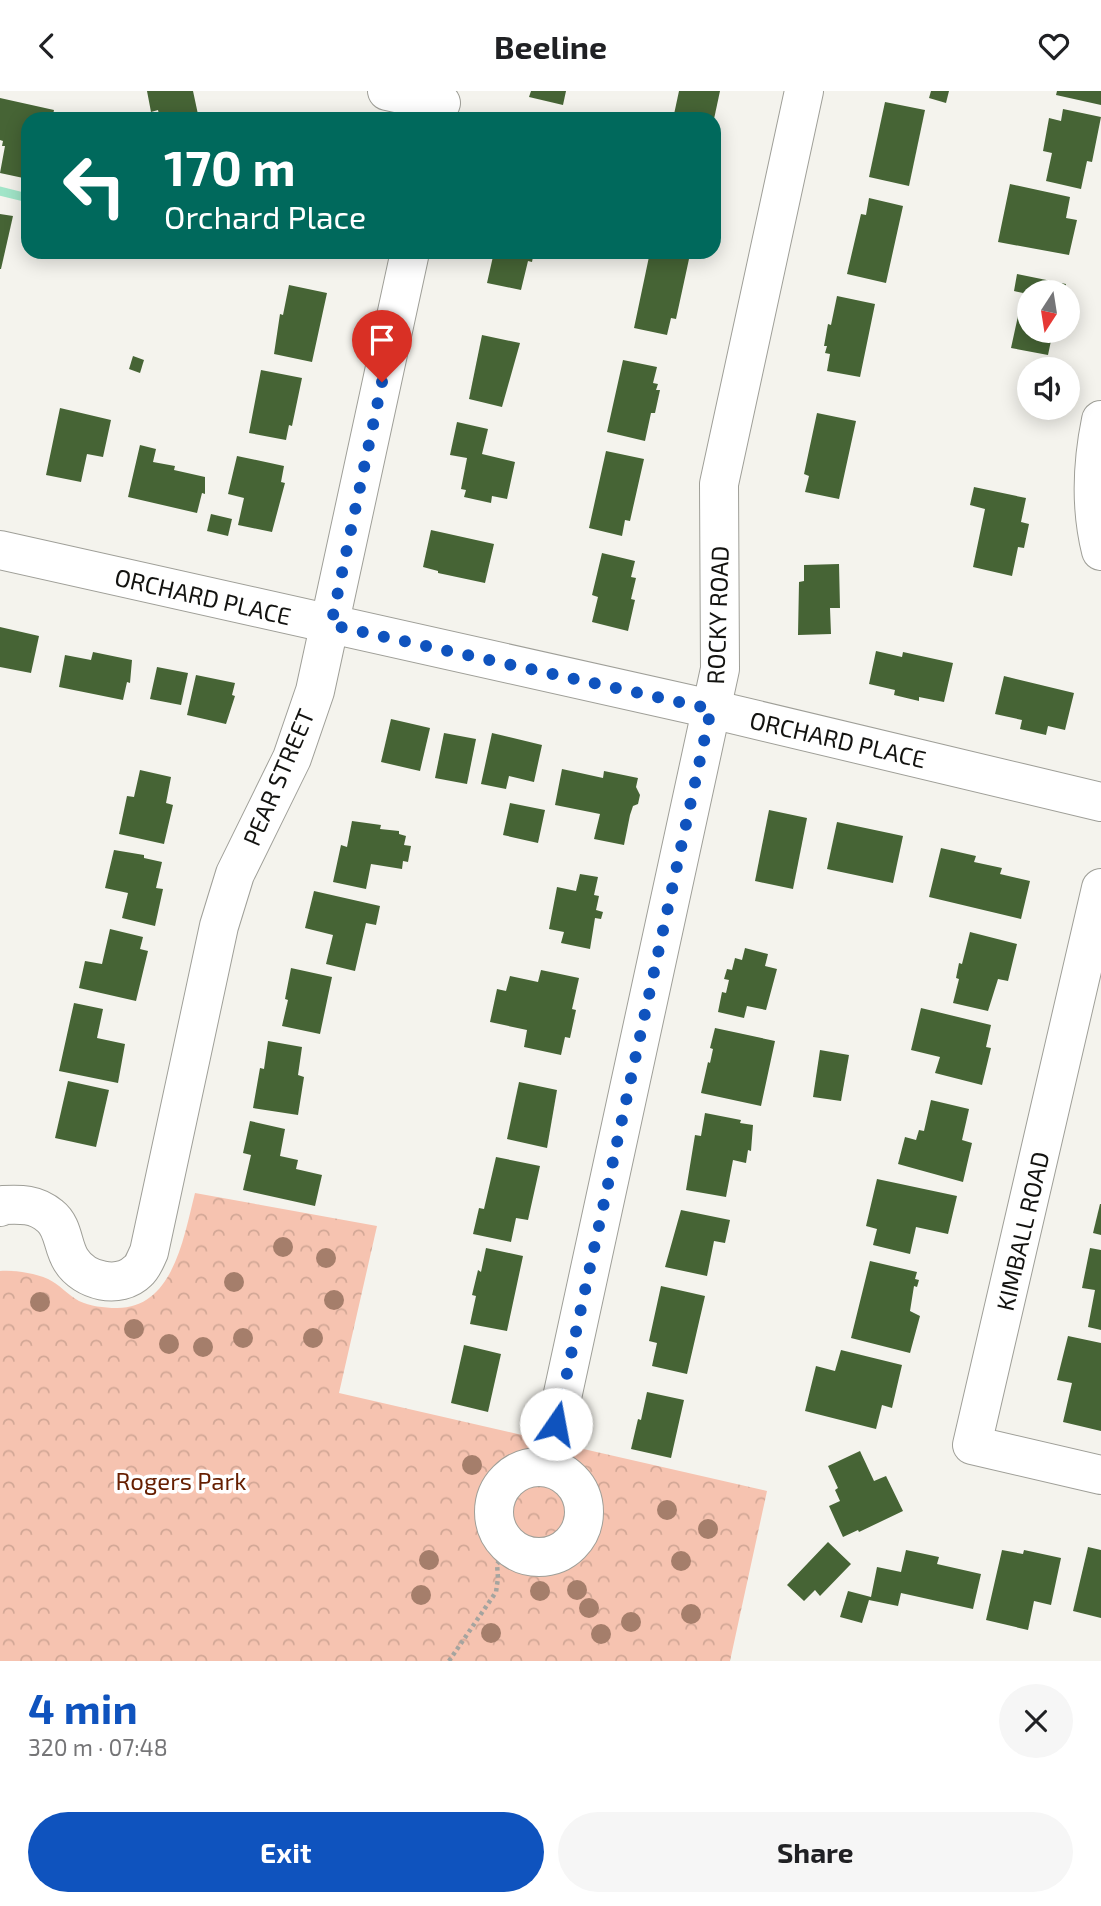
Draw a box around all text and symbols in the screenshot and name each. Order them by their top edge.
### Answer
icon: back [28,27,66,65]
text: Beeline [494,27,607,65]
icon: heart [1035,27,1073,65]
text: 170 m [164,137,296,196]
icon: left [49,140,140,231]
text: Orchard Place [164,197,366,235]
north arrow [1017,280,1080,343]
map controls [1017,280,1080,420]
pin [352,310,412,382]
icon: arrive [363,321,401,359]
button: sound [1017,357,1080,420]
street label: ROCKY ROAD [700,545,734,685]
street label: ORCHARD PLACE [112,562,294,630]
street label: PEAR STREET [236,704,320,850]
street label: ORCHARD PLACE [747,705,929,773]
street label: KIMBALL ROAD [990,1149,1054,1313]
position arrow [519,1387,593,1461]
park label: Rogers Park [116,1466,246,1495]
text: 4 min [28,1682,138,1732]
button: close [999,1684,1073,1758]
text: 320 m · 07:48 [28,1733,168,1761]
button: Exit [28,1812,544,1892]
button: Share [558,1812,1073,1892]

